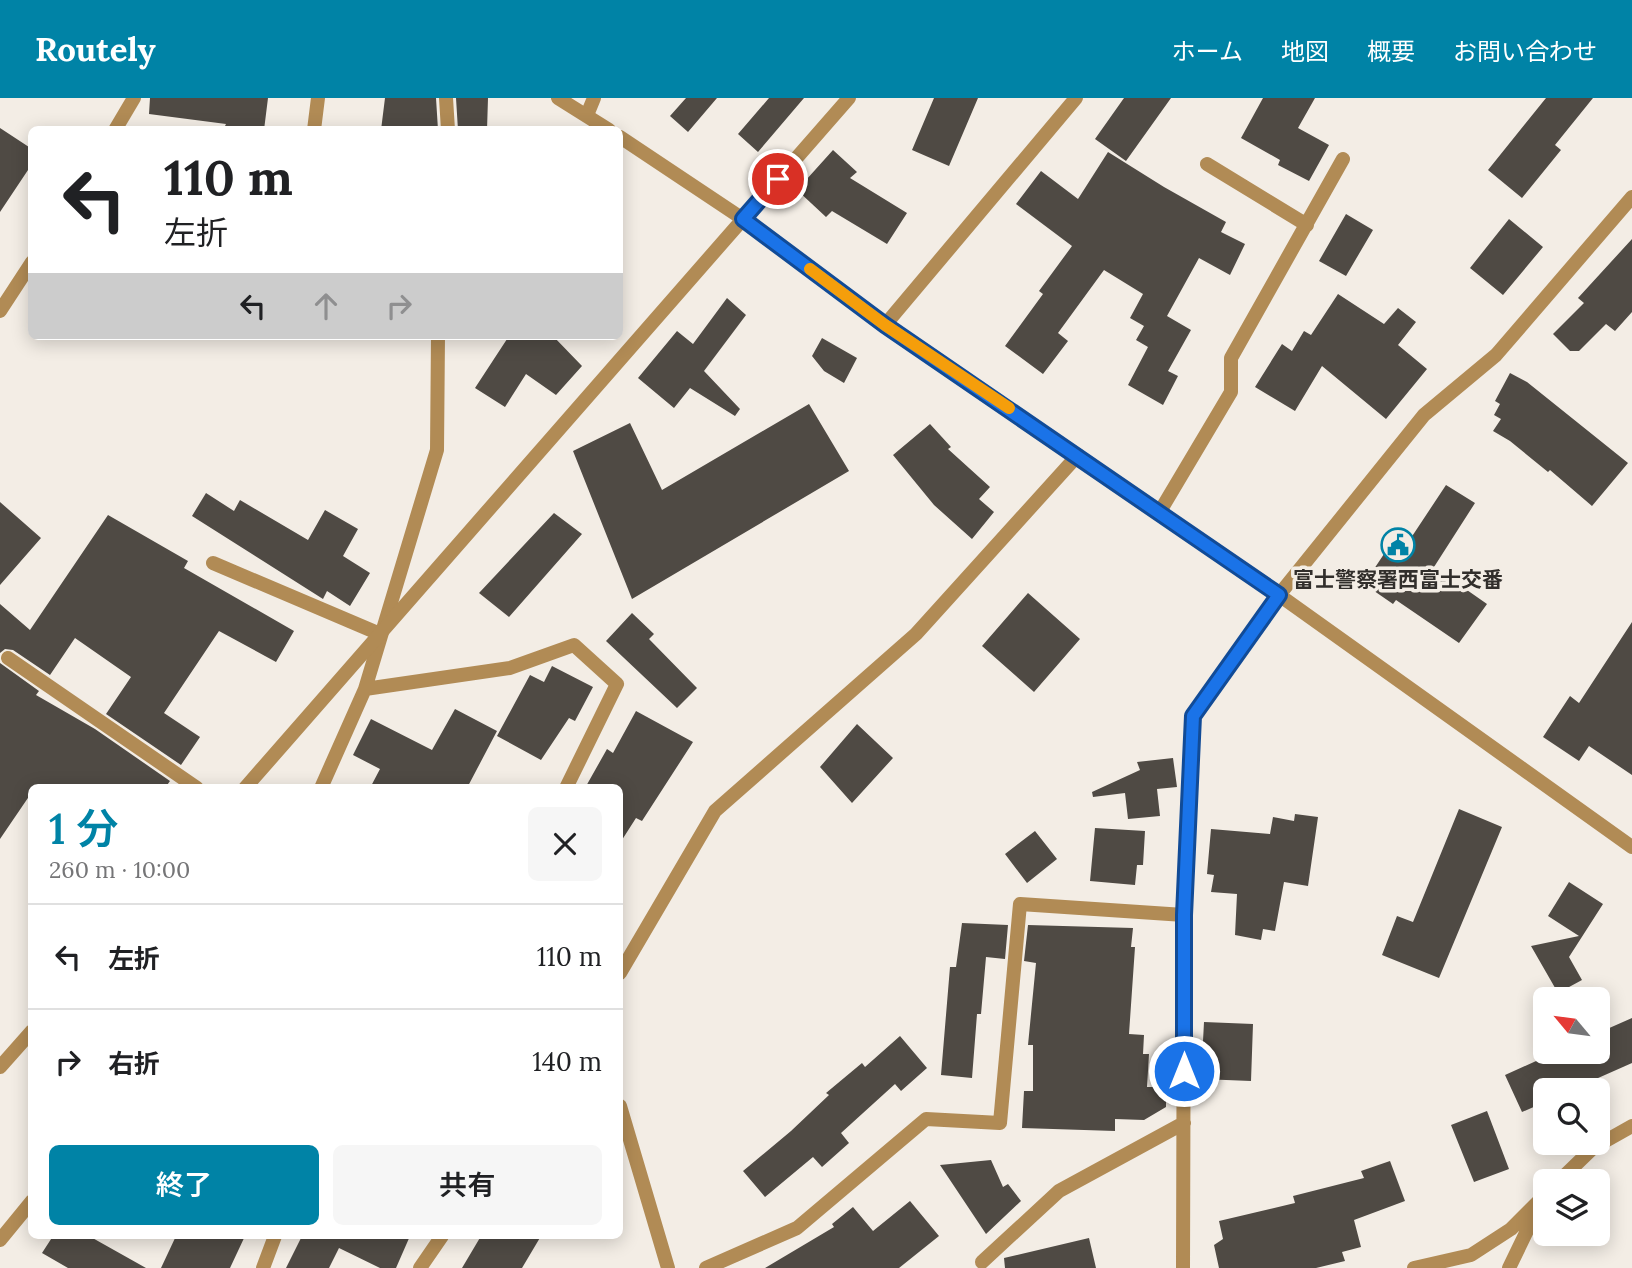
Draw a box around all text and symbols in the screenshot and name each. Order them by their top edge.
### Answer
text: Routely [35,28,156,70]
text: ホーム [1172,36,1243,67]
text: 地図 [1281,36,1329,67]
text: 概要 [1367,36,1415,67]
text: お問い合わせ [1453,36,1597,67]
text: 110 m [164,146,293,208]
pin [748,149,808,209]
icon: left [49,154,140,245]
icon: arrive [759,160,797,198]
text: 左折 [164,212,228,253]
icon: left [234,287,272,325]
icon: ahead [307,287,345,325]
icon: right [380,287,418,325]
public building icon: 富士警察署西富士交番 [1379,526,1417,564]
place label: 富士警察署西富士交番 [1293,566,1503,593]
text: 1 分 [49,802,119,856]
button: close [528,807,602,881]
text: 260 m · 10:00 [49,855,190,884]
icon: left [49,938,87,976]
text: 110 m [537,940,602,973]
text: 左折 [108,942,160,975]
north arrow [1533,987,1610,1064]
map controls [1533,987,1610,1246]
position arrow [1147,1034,1221,1108]
icon: right [49,1043,87,1081]
text: 140 m [532,1045,602,1078]
text: 右折 [108,1047,160,1080]
button: search [1533,1078,1610,1155]
button: 終了 [49,1145,319,1225]
button: 共有 [333,1145,602,1225]
button: layers [1533,1169,1610,1246]

